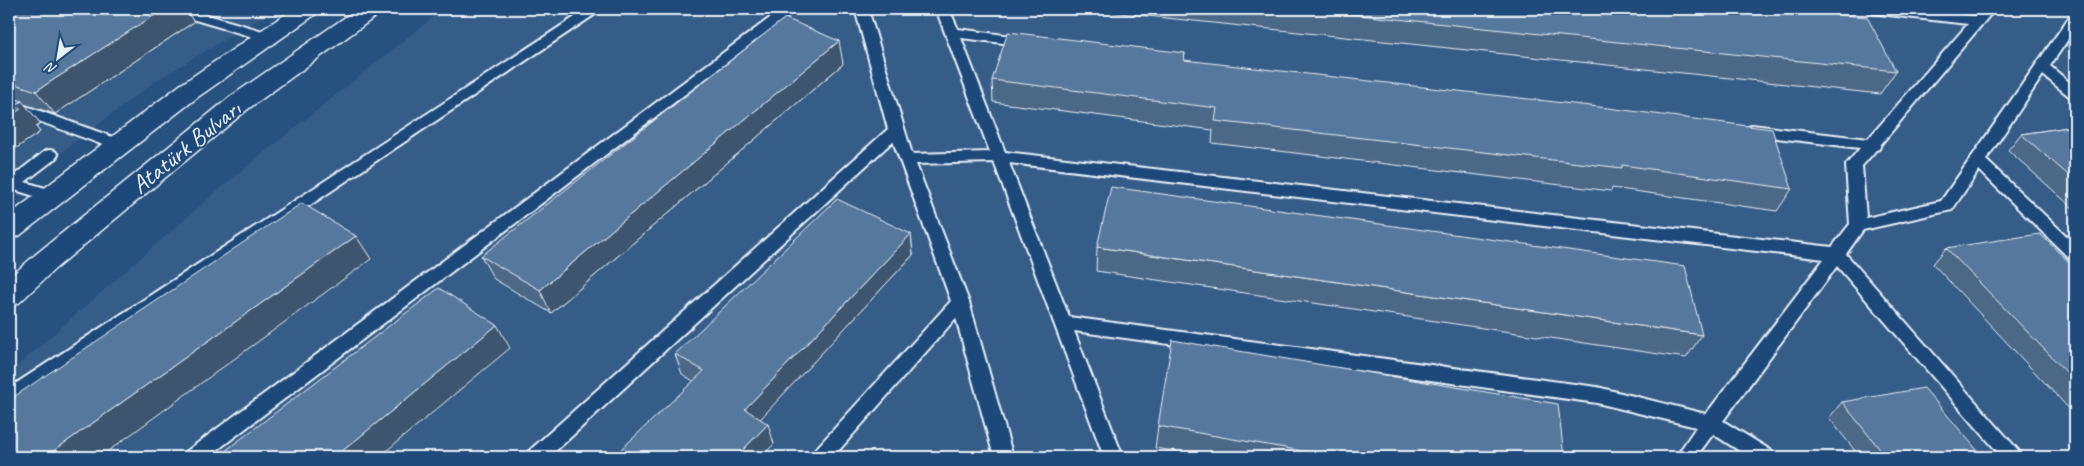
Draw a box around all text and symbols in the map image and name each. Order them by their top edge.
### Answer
north arrow [32,32,82,82]
text: N [41,58,60,78]
street label: Atatürk Bulvarı [125,92,248,201]

